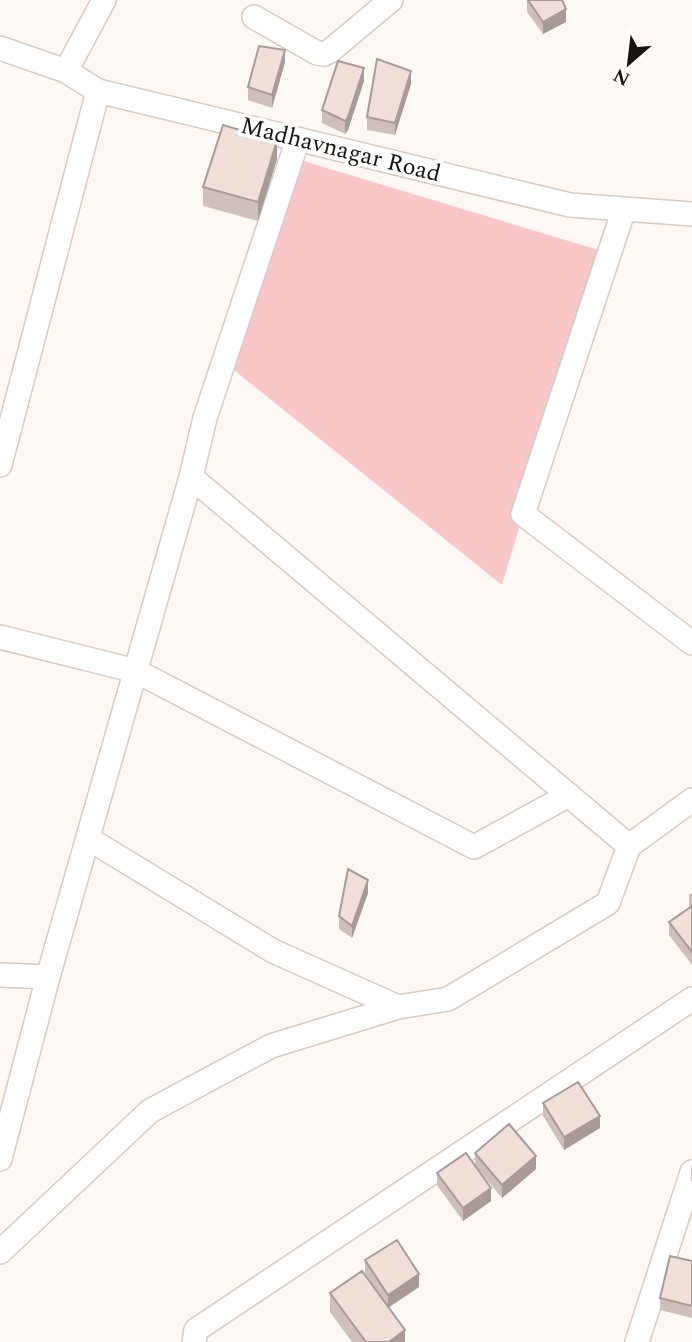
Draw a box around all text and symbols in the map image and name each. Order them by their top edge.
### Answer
north arrow [594,28,664,98]
text: N [608,60,635,93]
street label: Madhavnagar Road [237,108,445,192]

